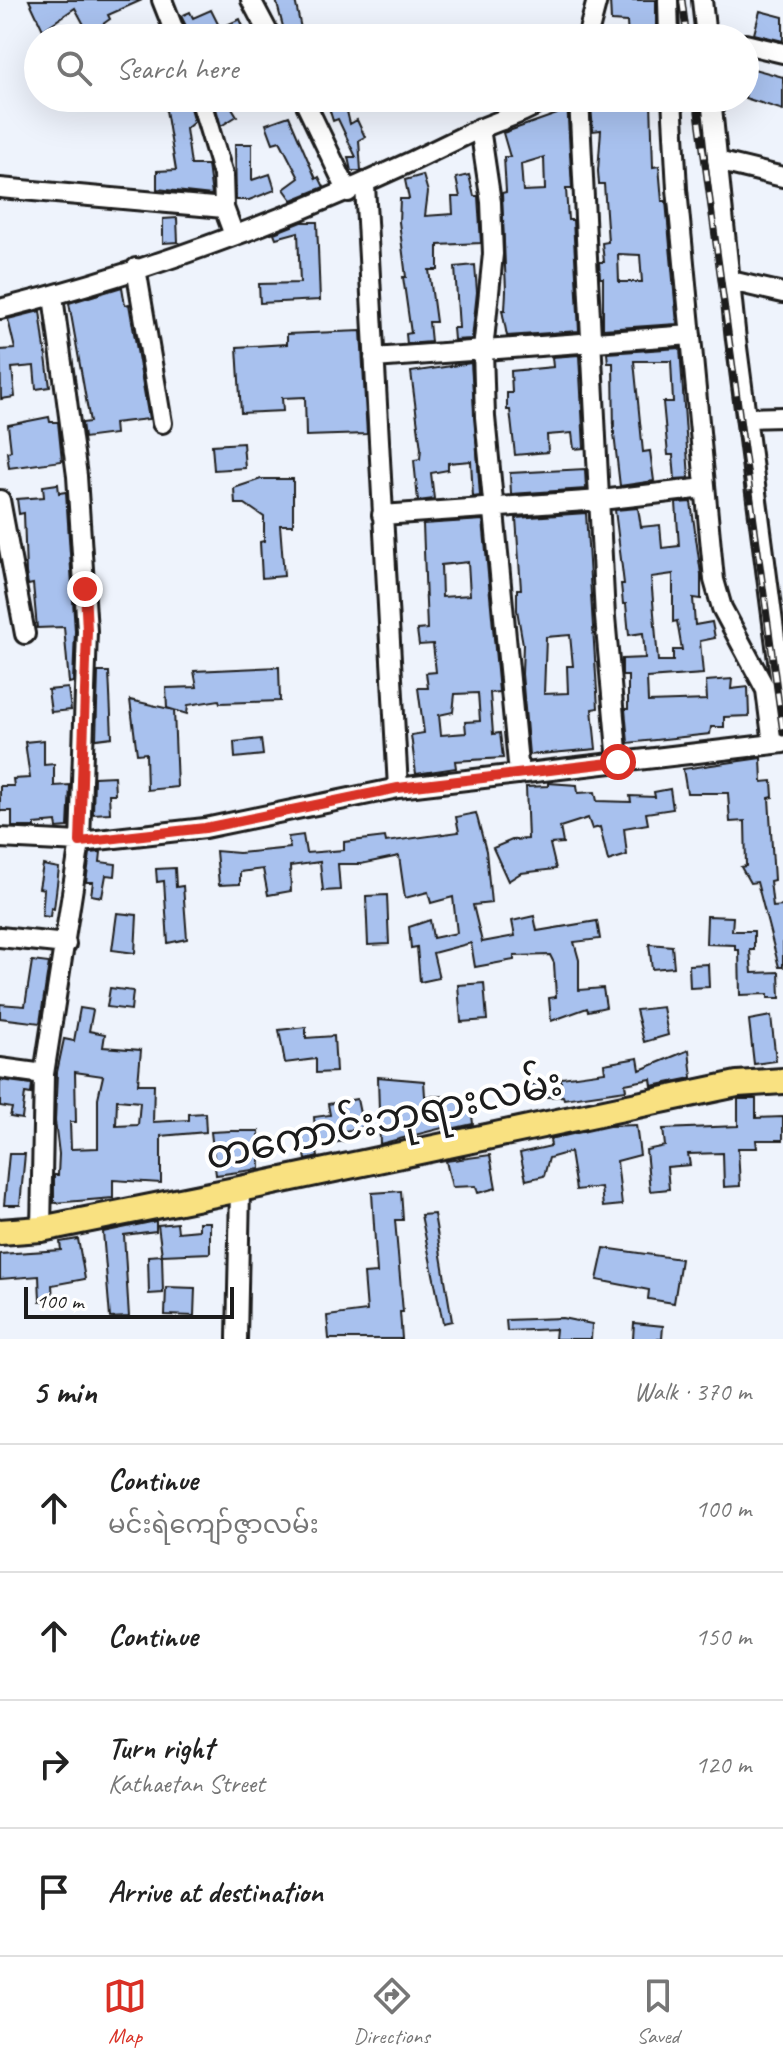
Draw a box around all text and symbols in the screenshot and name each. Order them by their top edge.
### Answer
search box [24,24,759,112]
icon: search [52,46,96,90]
text: Search here [116,49,238,87]
route end [67,571,103,607]
route start [600,744,636,780]
street label: တကောင်းဘုရားလမ်း [201,1054,568,1188]
scale bar [24,1283,234,1319]
text: 100 m [36,1287,83,1315]
text: 5 min [32,1370,97,1413]
text: Walk · 370 m [634,1375,751,1408]
text: Continue [108,1461,198,1499]
icon: ahead [32,1486,76,1530]
text: 100 m [695,1492,751,1525]
text: မင်းရဲကျော်ဇွာလမ်း [108,1508,319,1541]
icon: ahead [32,1614,76,1658]
text: Continue [108,1617,198,1655]
text: 150 m [695,1620,751,1653]
text: Turn right [108,1729,213,1767]
icon: right [32,1742,76,1786]
text: 120 m [695,1748,751,1781]
text: Kathaetan Street [108,1767,265,1800]
icon: arrive [32,1870,76,1914]
text: Arrive at destination [108,1873,323,1911]
tab: Map [103,1974,147,2050]
tab: Directions [353,1974,430,2050]
tab: Saved [636,1974,680,2050]

